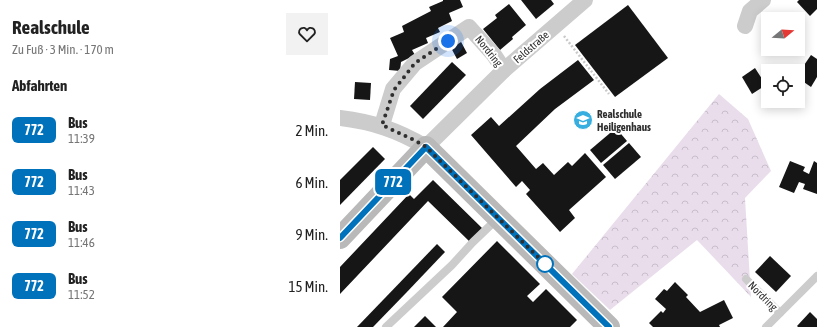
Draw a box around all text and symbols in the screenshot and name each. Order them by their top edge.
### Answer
north arrow [761,12,805,56]
map controls [761,12,805,108]
button: heart [286,13,328,55]
text: Realschule [12,16,90,38]
street label: Feldstraße [511,28,551,66]
your location [438,31,458,51]
street label: Nordring [473,33,505,69]
text: Zu Fuß · 3 Min. · 170 m [12,42,114,57]
button: locate [761,64,805,108]
text: Abfahrten [12,77,67,94]
place label: Realschule Heiligenhaus [597,108,651,133]
school or university icon: Realschule Heiligenhaus [572,109,594,131]
text: Bus [68,114,88,131]
text: 772 [24,122,44,138]
text: 2 Min. [295,122,328,139]
text: 11:39 [68,131,95,146]
text: Bus [68,166,88,183]
line badge: 772 [370,169,416,195]
text: 772 [24,174,44,190]
text: 6 Min. [295,174,328,191]
text: 772 [383,174,403,190]
text: 11:43 [68,183,95,198]
text: Bus [68,218,88,235]
text: 772 [24,226,44,242]
text: 9 Min. [295,226,328,243]
text: 11:46 [68,235,95,250]
unlabelled marker [536,255,554,273]
text: Bus [68,270,88,287]
text: 772 [24,278,44,294]
text: 15 Min. [288,278,328,295]
street label: Nordring [746,279,780,313]
text: 11:52 [68,287,95,302]

